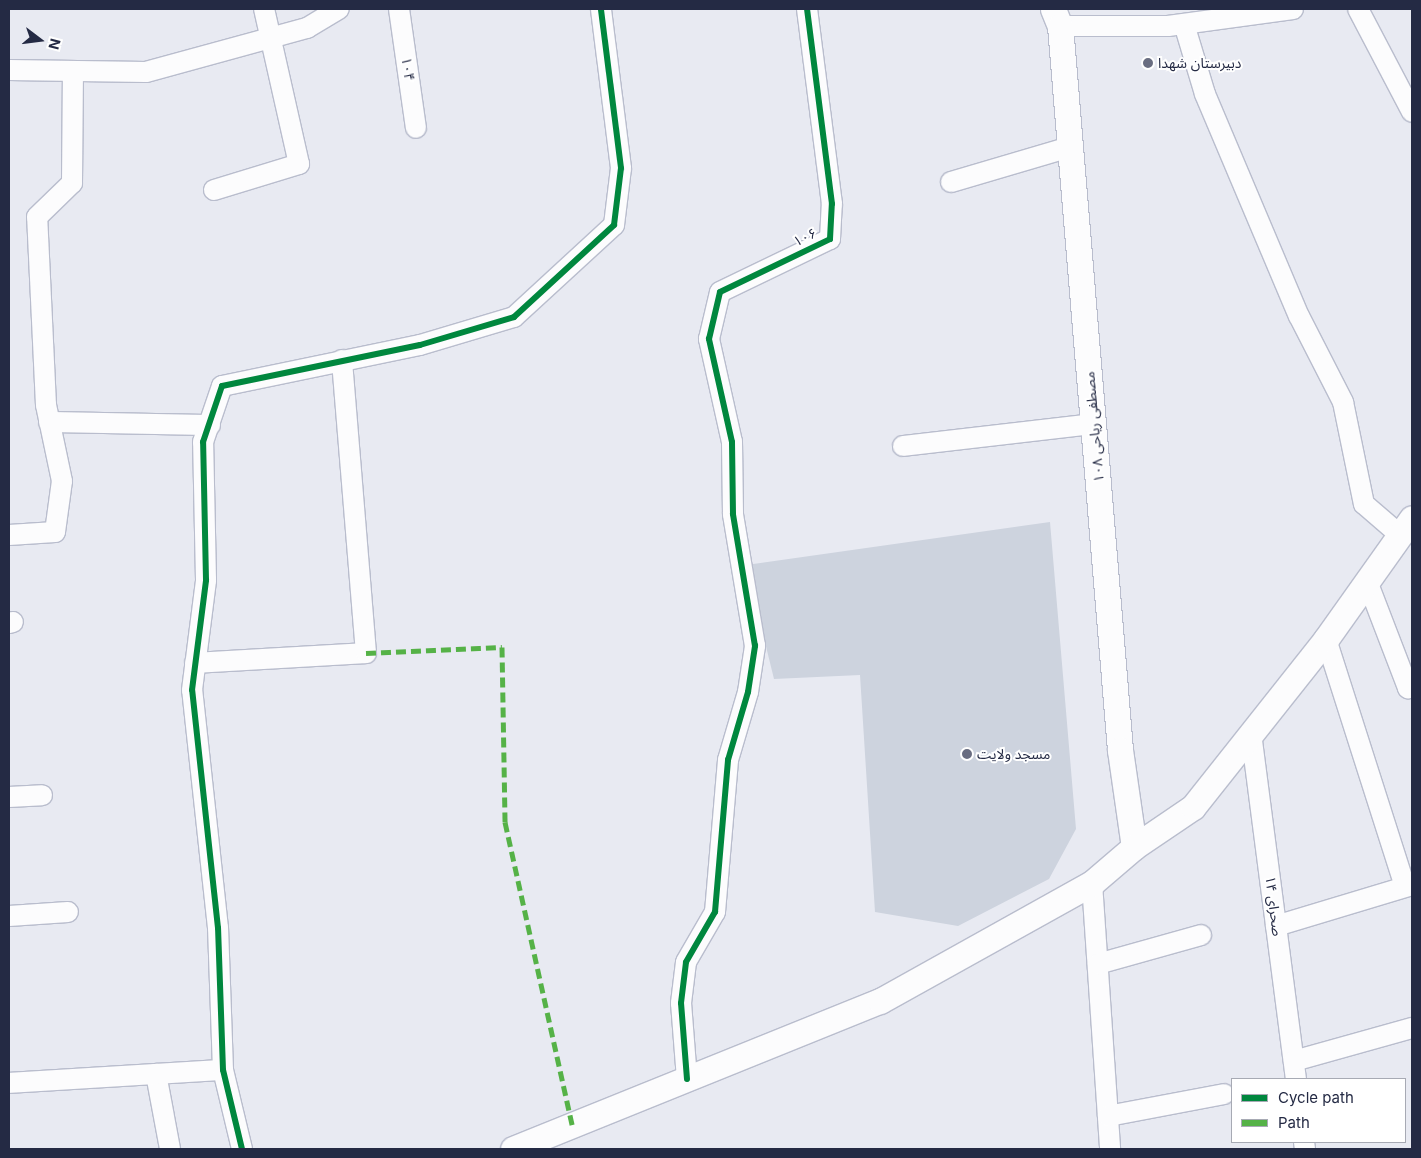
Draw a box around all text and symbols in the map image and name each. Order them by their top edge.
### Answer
north arrow [15,15,65,65]
text: N [45,37,65,51]
place label: دبیرستان شهدا [1158,55,1241,71]
street label: ۱۰۴ [398,56,418,82]
marker: دبیرستان شهدا [1142,57,1154,69]
street label: ۱۰۶ [791,224,819,250]
street label: مصطفی ریاحی ۱۰۸ [1081,371,1107,483]
place label: مسجد ولایت [977,746,1050,762]
marker: مسجد ولایت [961,748,973,760]
street label: صحرای ۱۴ [1262,875,1286,937]
legend [1231,1078,1406,1143]
text: Cycle path [1278,1088,1354,1107]
text: Path [1278,1113,1310,1132]

